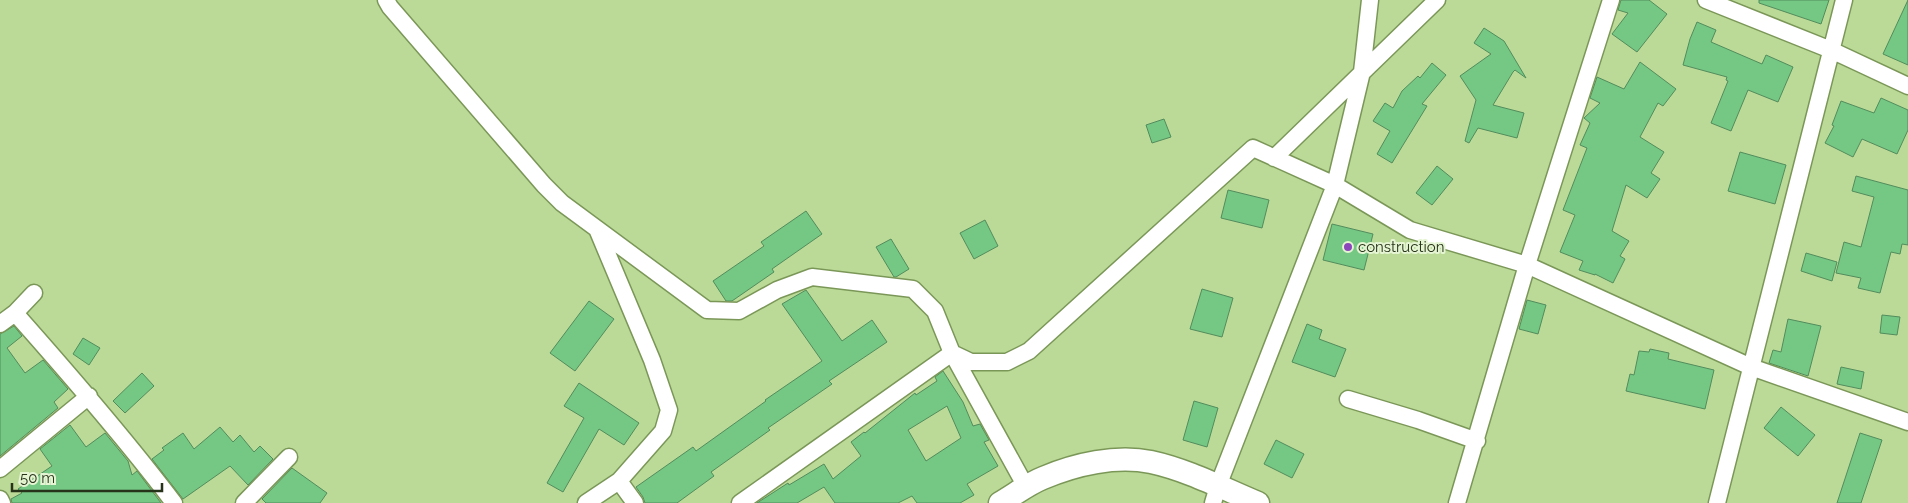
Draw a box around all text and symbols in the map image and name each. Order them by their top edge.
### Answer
place label: construction [1358,238,1444,256]
marker: construction [1342,241,1354,253]
scale bar [12,460,162,492]
text: 50 m [20,469,55,487]

